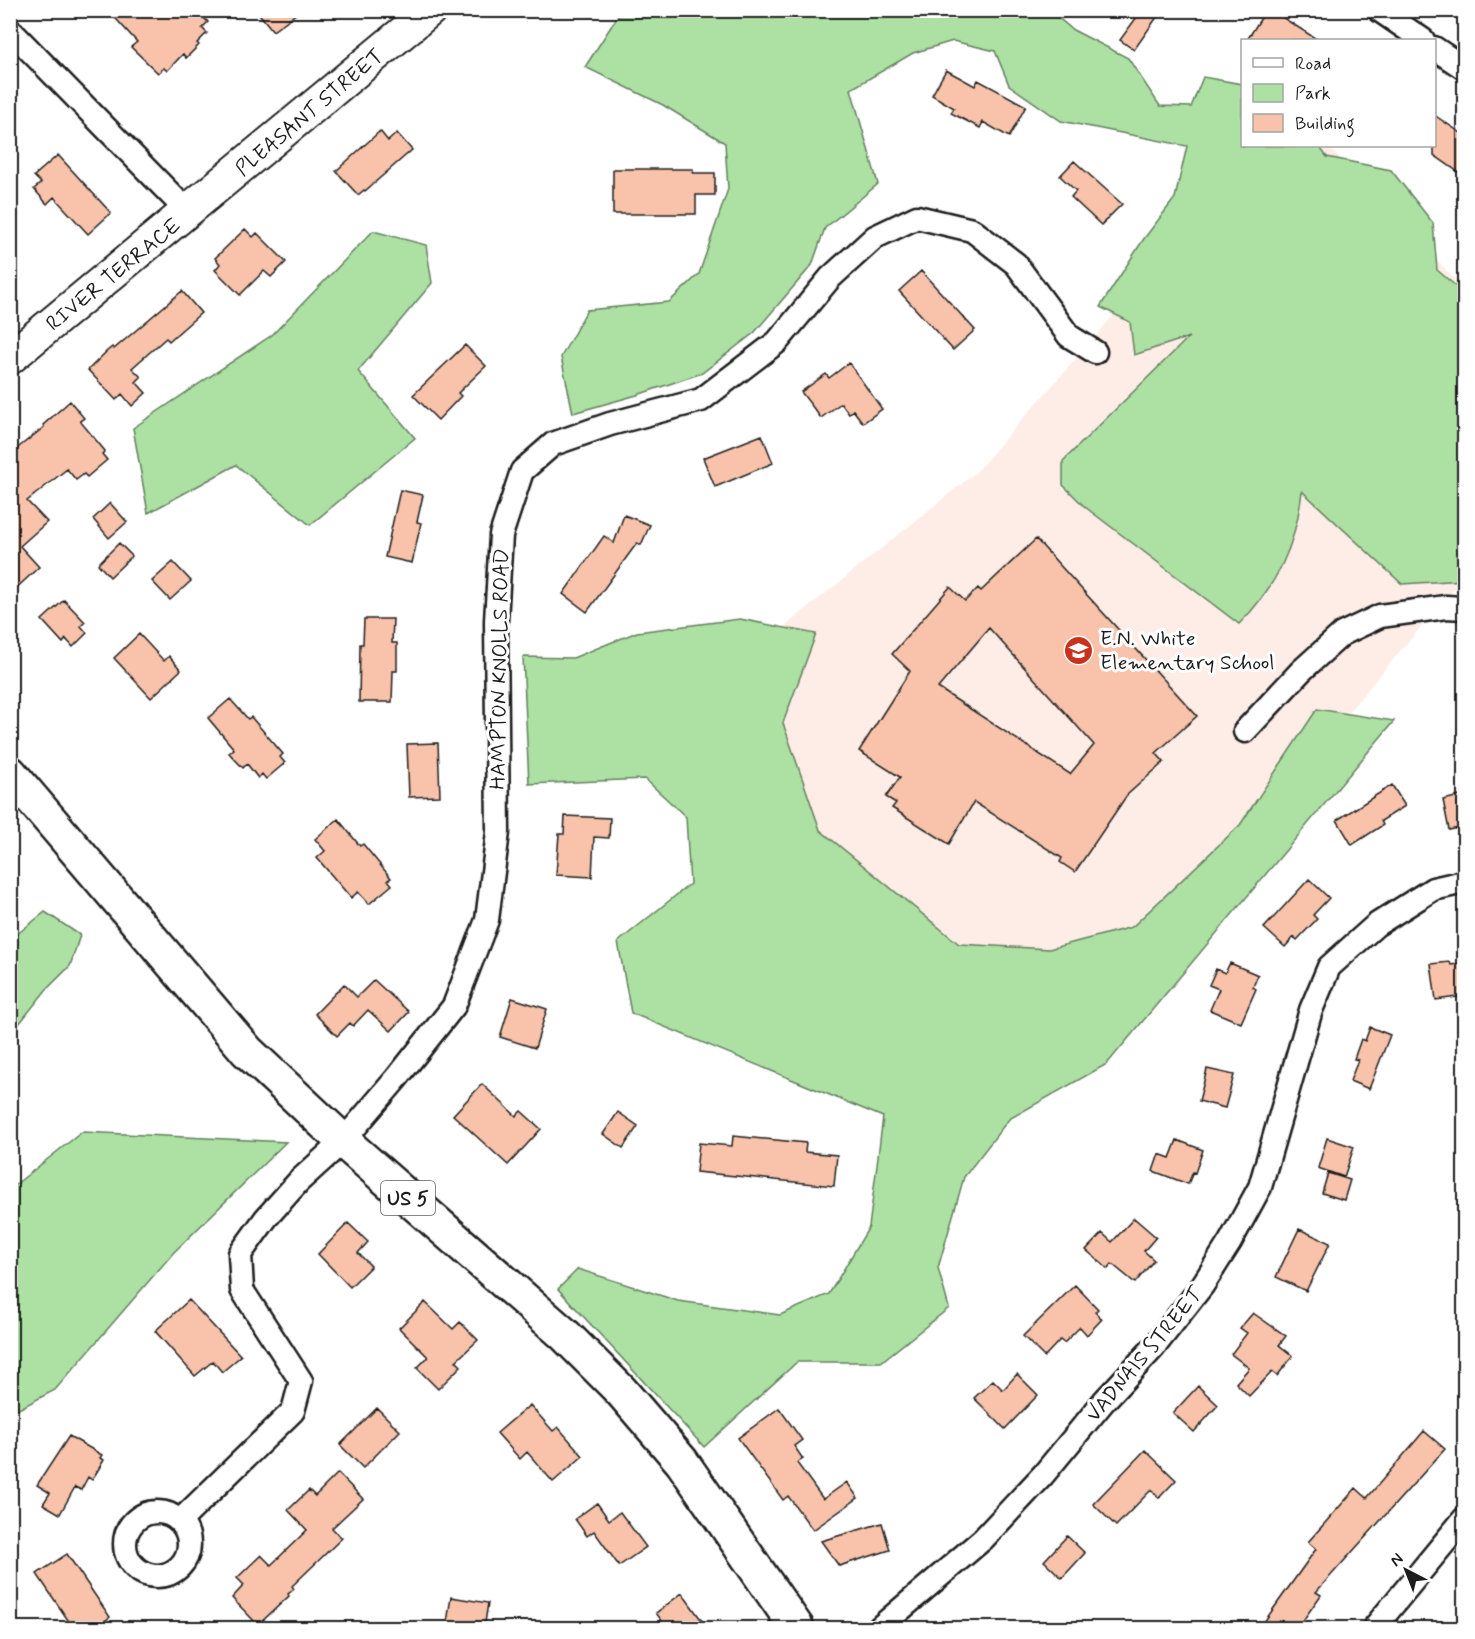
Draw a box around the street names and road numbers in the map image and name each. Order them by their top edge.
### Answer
street label: PLEASANT STREET [230,43,390,183]
street label: RIVER TERRACE [40,212,187,338]
street label: HAMPTON KNOLLS ROAD [484,548,516,790]
road number: US 5 [381,1181,435,1215]
street label: VADNAIS STREET [1080,1281,1210,1428]

